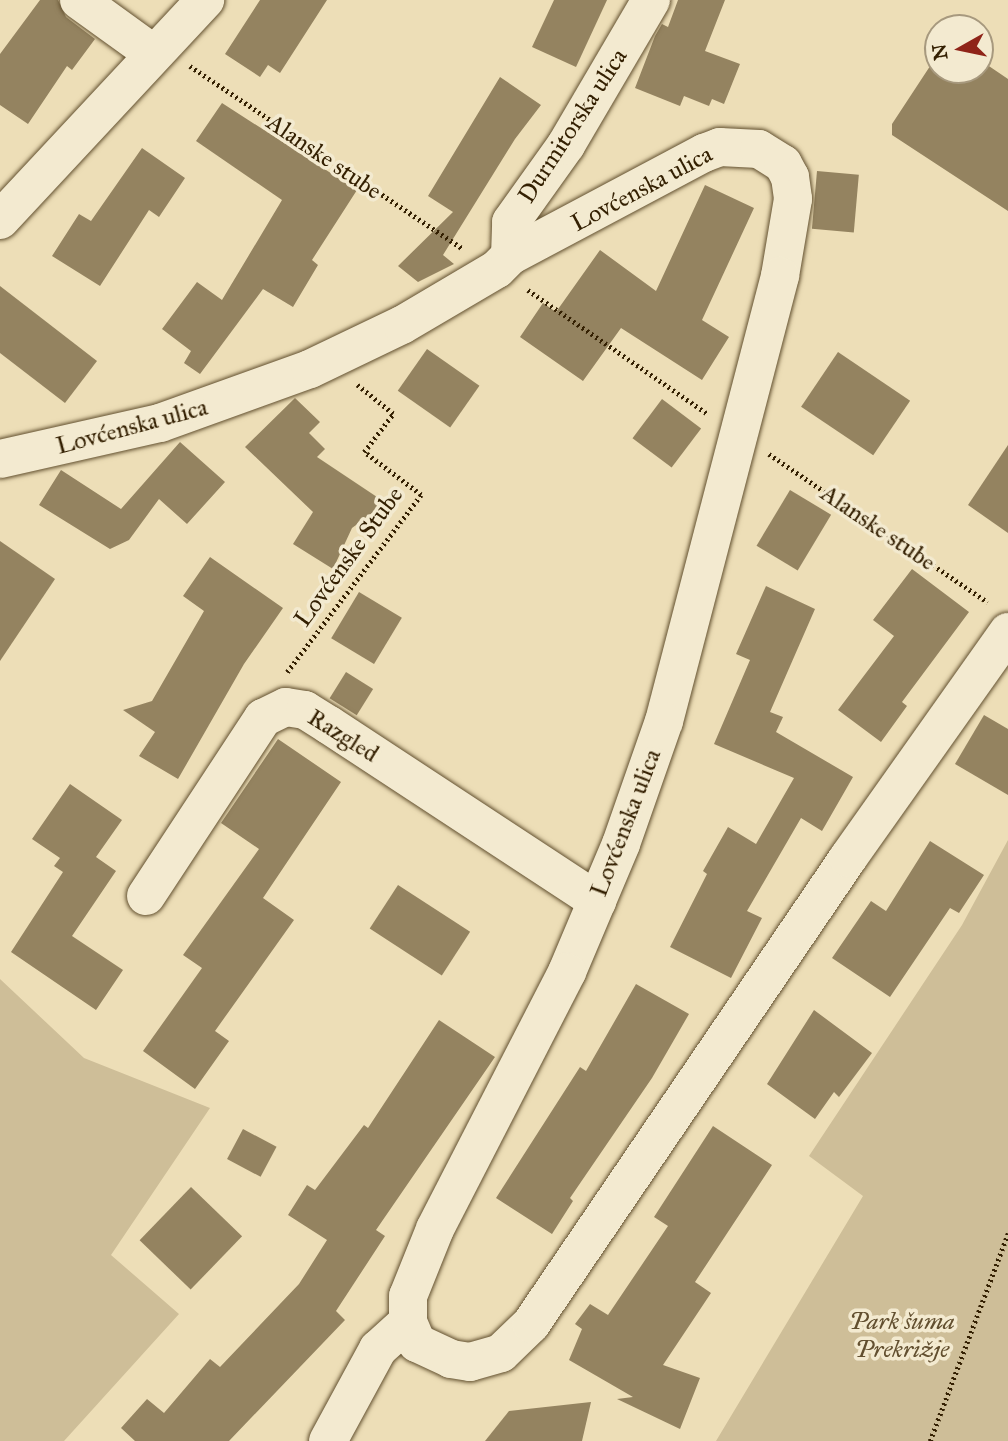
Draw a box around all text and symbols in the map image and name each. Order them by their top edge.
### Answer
north arrow [924,14,994,84]
text: N [927,42,952,62]
street label: Durmitorska ulica [512,43,634,209]
street label: Alanske stube [261,108,387,206]
street label: Lovćenska ulica [567,140,717,238]
street label: Lovćenska ulica [53,393,211,461]
street label: Alanske stube [815,479,941,577]
street label: Lovćenske Stube [289,481,409,633]
street label: Razgled [302,703,384,769]
street label: Lovćenska ulica [585,745,667,901]
park label: Park šuma Prekrižje [849,1308,955,1364]

